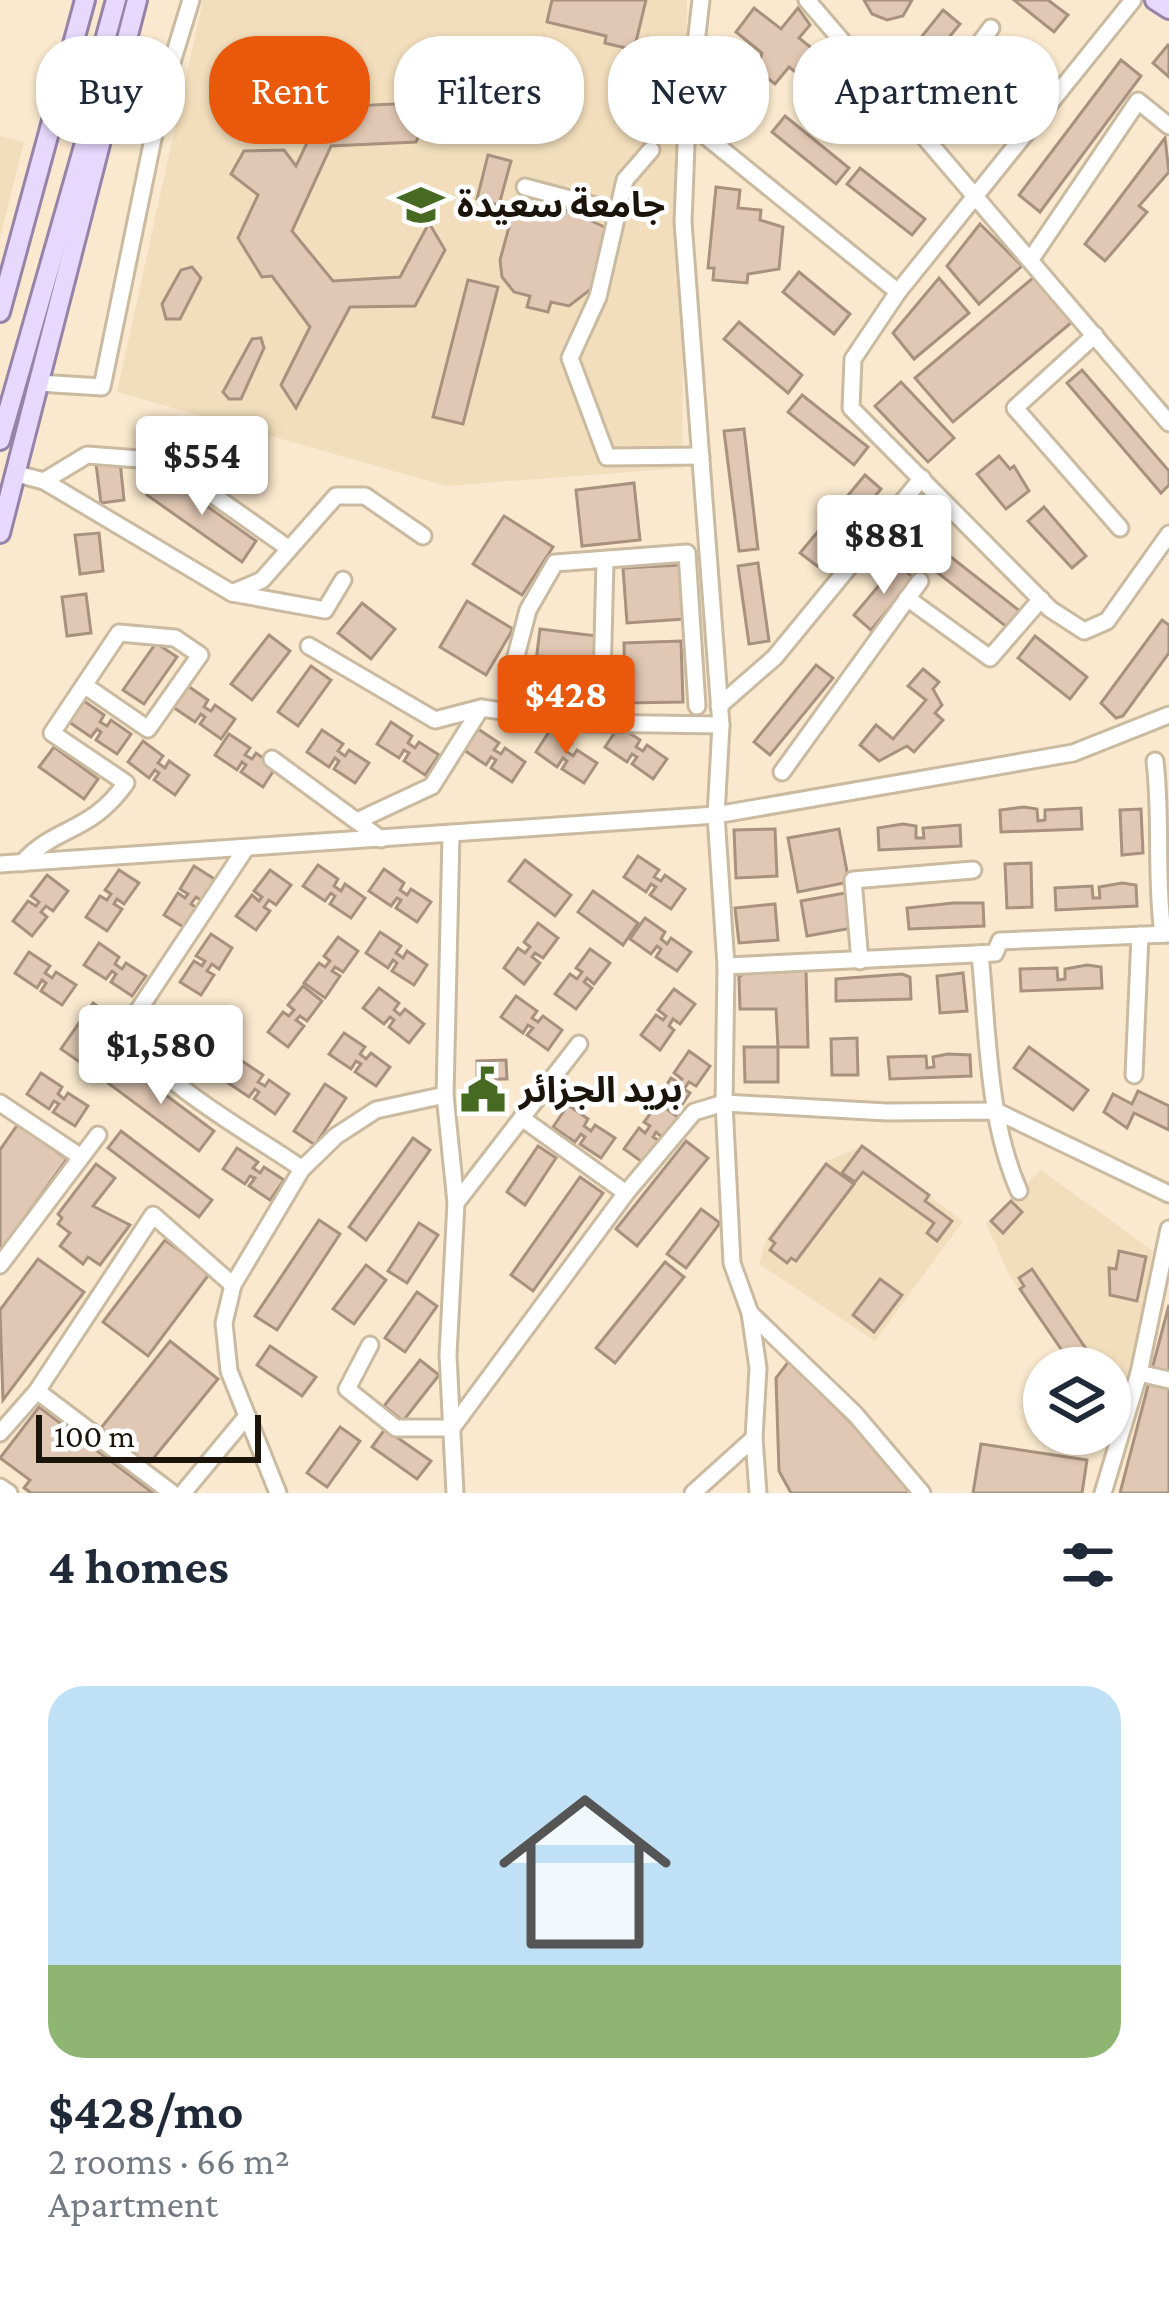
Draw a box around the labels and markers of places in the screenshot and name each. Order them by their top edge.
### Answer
school or university icon: جامعة سعيدة [396,180,446,230]
place label: جامعة سعيدة [457,185,665,225]
pin: $554 [131,416,273,518]
pin: $881 [813,495,955,597]
pin: $428 [495,655,637,757]
pin: $1,580 [63,1005,259,1107]
public building icon: بريد الجزائر [458,1065,508,1115]
place label: بريد الجزائر [517,1070,683,1111]

